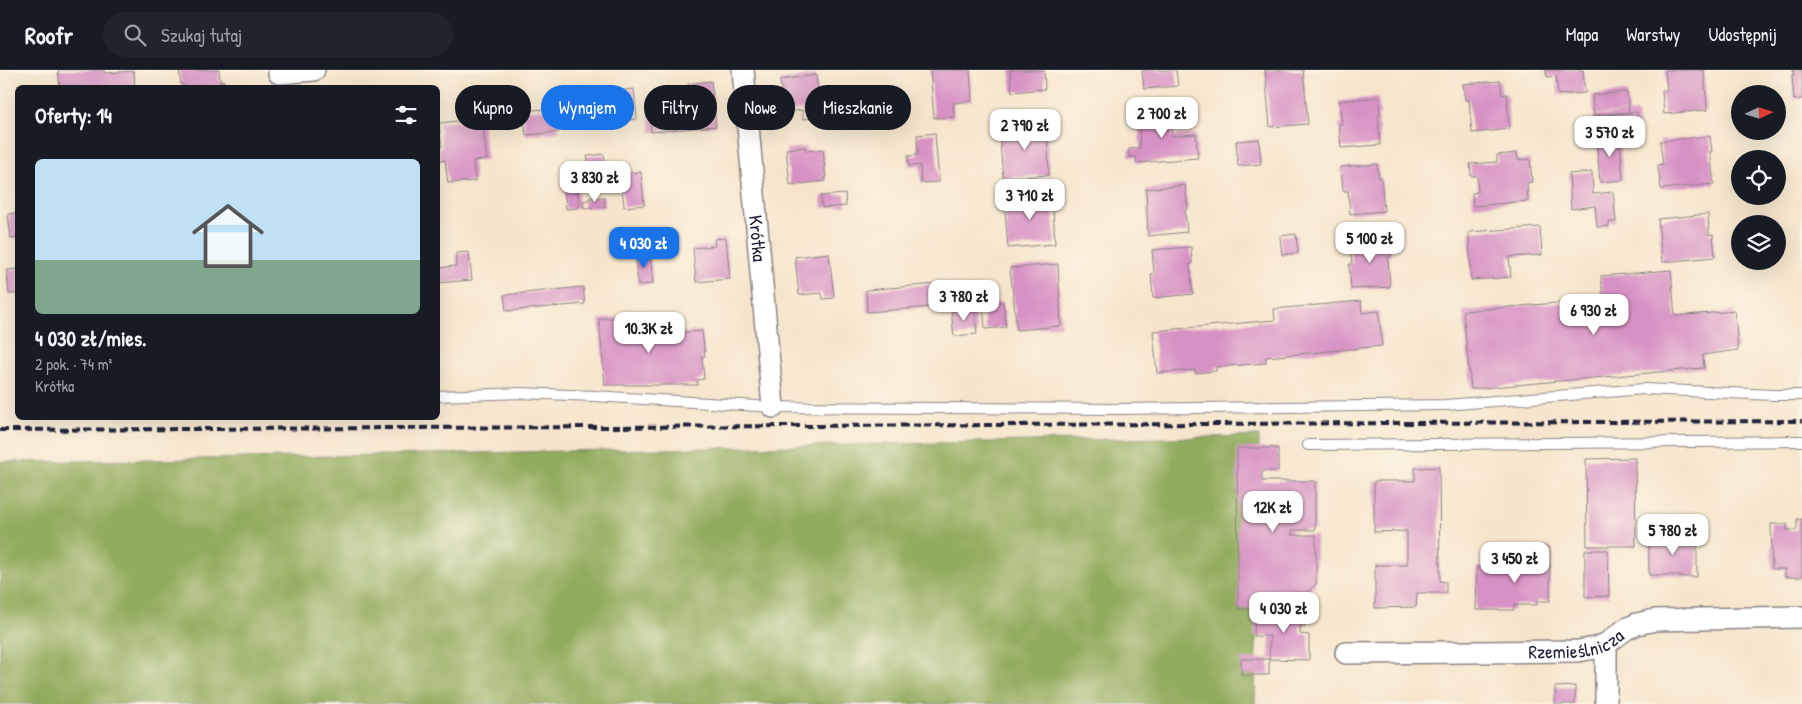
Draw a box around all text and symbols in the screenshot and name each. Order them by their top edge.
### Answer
search box [103,12,453,57]
text: Roofr [25,19,73,51]
icon: search [121,21,149,49]
text: Szukaj tutaj [161,22,242,48]
text: Mapa [1566,22,1598,47]
text: Warstwy [1626,22,1680,47]
text: Udostępnij [1708,22,1777,47]
chip: Kupno [455,85,531,130]
chip: Wynajem [541,85,634,130]
chip: Filtry [644,85,717,130]
chip: Nowe [727,85,795,130]
chip: Mieszkanie [805,85,911,130]
north arrow [1731,85,1786,140]
map controls [1731,85,1786,270]
pin: 2 700 zł [1110,97,1214,139]
text: Oferty: 14 [35,101,112,130]
icon: filters [392,101,420,129]
text: 2 700 zł [1137,102,1187,124]
pin: 2 790 zł [973,108,1077,151]
text: 2 790 zł [1001,114,1049,136]
pin: 3 570 zł [1558,116,1662,158]
text: 3 570 zł [1585,121,1635,143]
button: locate [1731,150,1786,205]
pin: 3 830 zł [543,160,647,203]
text: 3 830 zł [571,166,619,188]
pin: 3 710 zł [978,178,1082,221]
text: 3 710 zł [1006,184,1054,206]
icon: home [183,191,273,281]
street label: Krótka [743,214,773,263]
button: layers [1731,215,1786,270]
pin: 5 100 zł [1318,222,1422,264]
pin: 4 030 zł [592,226,696,269]
text: 5 100 zł [1346,227,1394,249]
text: 4 030 zł [620,232,668,254]
pin: 3 780 zł [912,280,1016,322]
text: 3 780 zł [939,285,989,307]
pin: 6 930 zł [1542,294,1646,336]
text: 6 930 zł [1571,299,1617,321]
pin: 10.3K zł [597,312,701,354]
text: 10.3K zł [625,317,673,339]
text: 4 030 zł/mies. [35,324,147,353]
text: 2 pok. · 74 m² [35,353,112,375]
text: Krótka [35,375,74,397]
pin: 12K zł [1232,490,1314,533]
text: 12K zł [1254,496,1292,518]
pin: 5 780 zł [1621,514,1725,556]
text: 5 780 zł [1648,519,1698,541]
pin: 3 450 zł [1463,542,1567,584]
text: 3 450 zł [1491,547,1539,569]
pin: 4 030 zł [1232,592,1336,634]
text: 4 030 zł [1260,597,1308,619]
street label: Rzemieślnicza [1528,622,1629,664]

